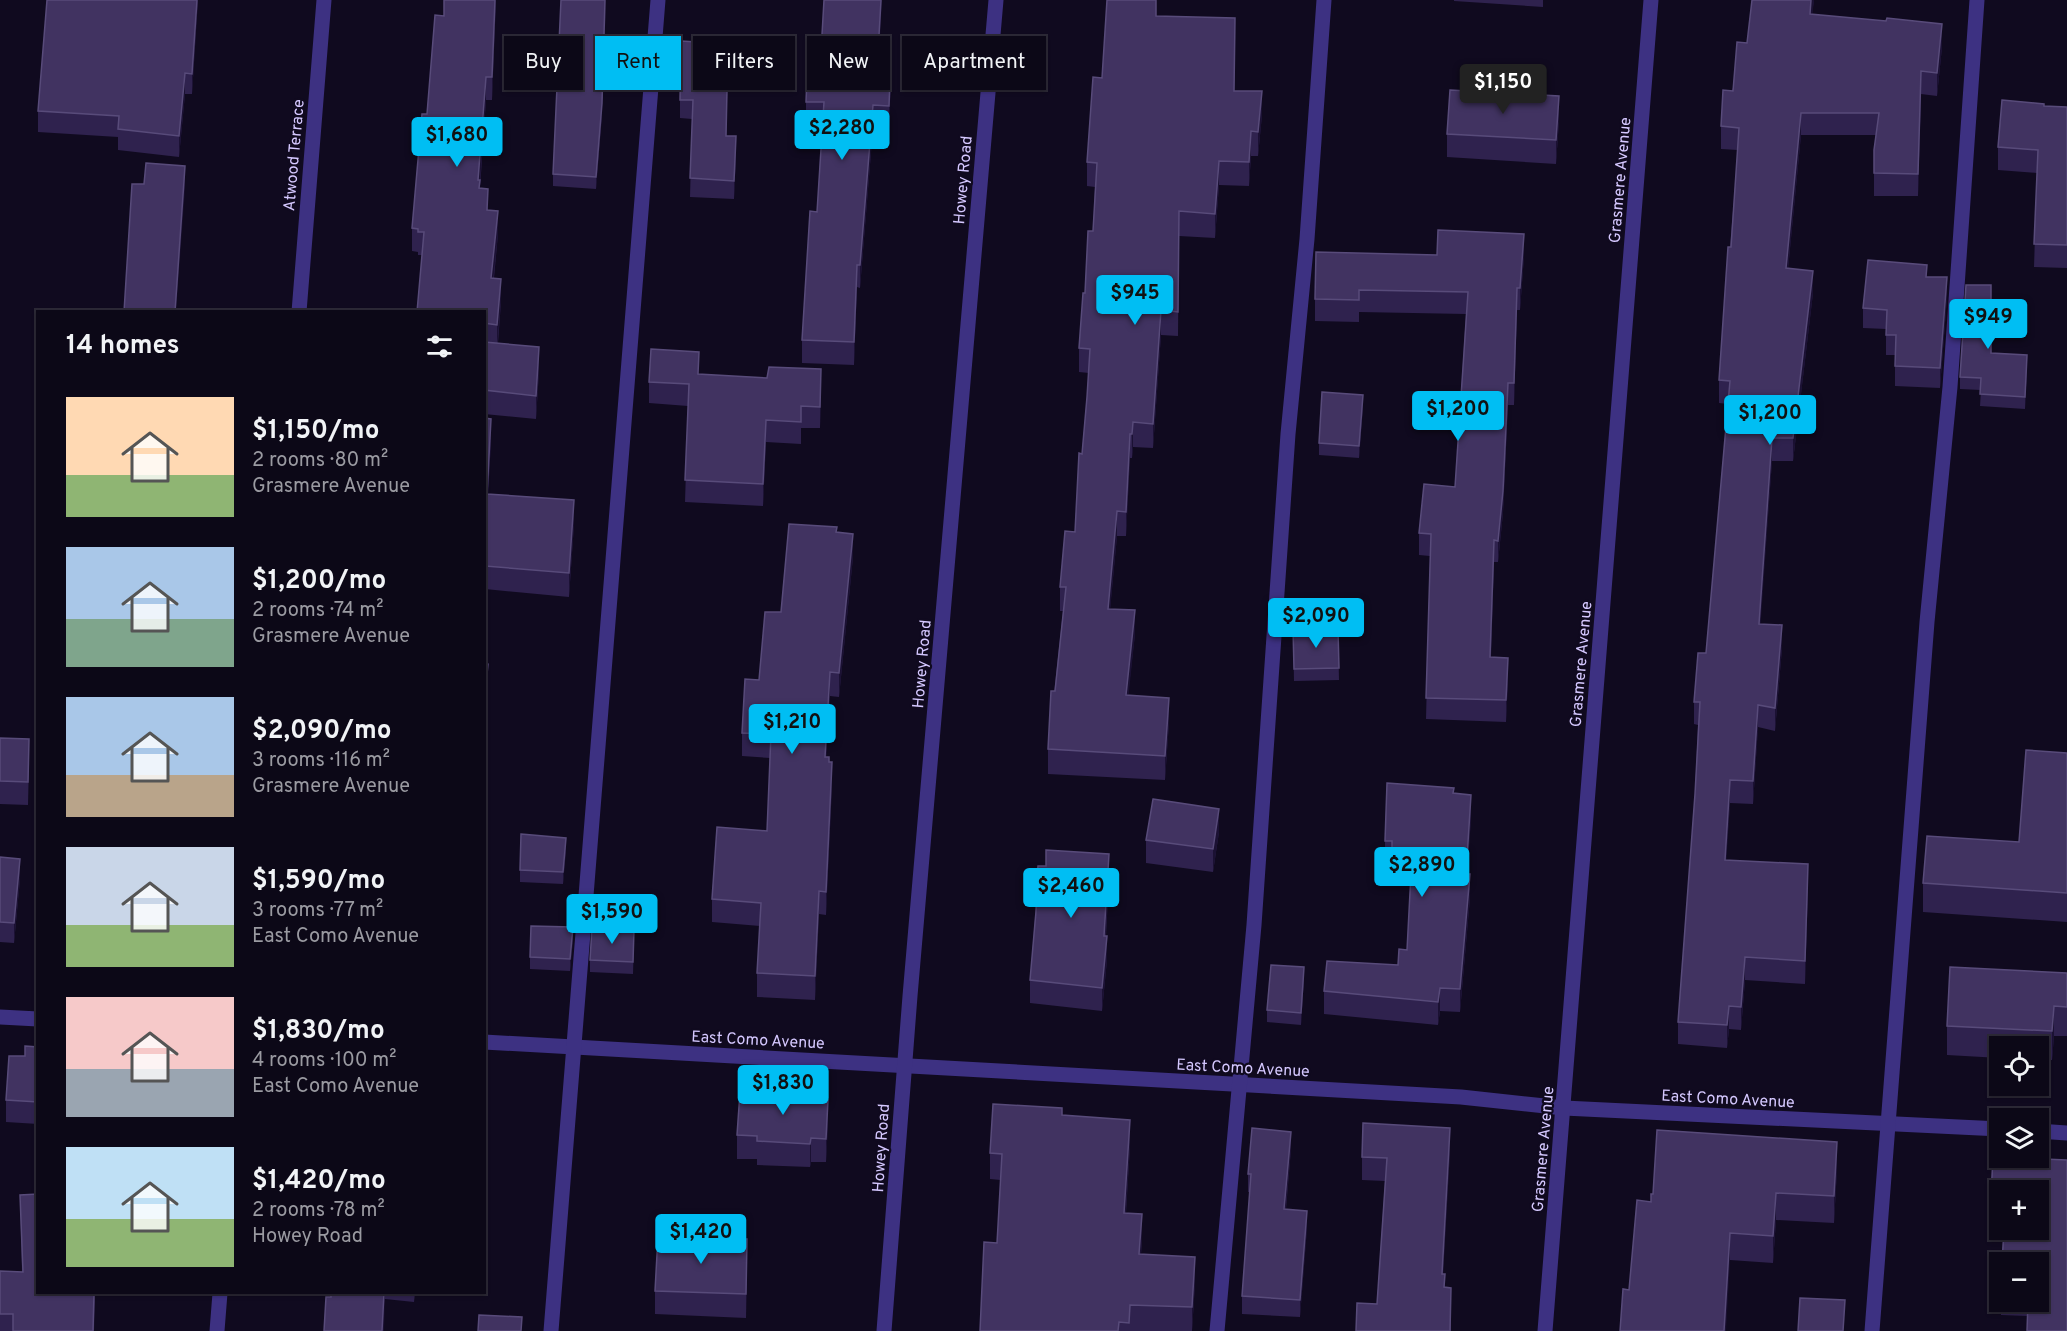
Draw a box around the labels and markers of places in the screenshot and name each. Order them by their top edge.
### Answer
pin: $1,150 [1454,64,1552,115]
pin: $2,280 [793,110,891,161]
pin: $1,680 [408,117,506,168]
pin: $945 [1099,275,1171,326]
pin: $949 [1952,299,2024,350]
pin: $1,200 [1409,391,1507,442]
pin: $1,200 [1721,395,1819,446]
pin: $2,090 [1267,598,1365,649]
pin: $1,210 [743,704,841,755]
pin: $2,890 [1373,847,1471,898]
pin: $2,460 [1022,868,1120,919]
pin: $1,590 [563,894,661,945]
pin: $1,830 [734,1065,832,1116]
pin: $1,420 [652,1214,750,1265]

